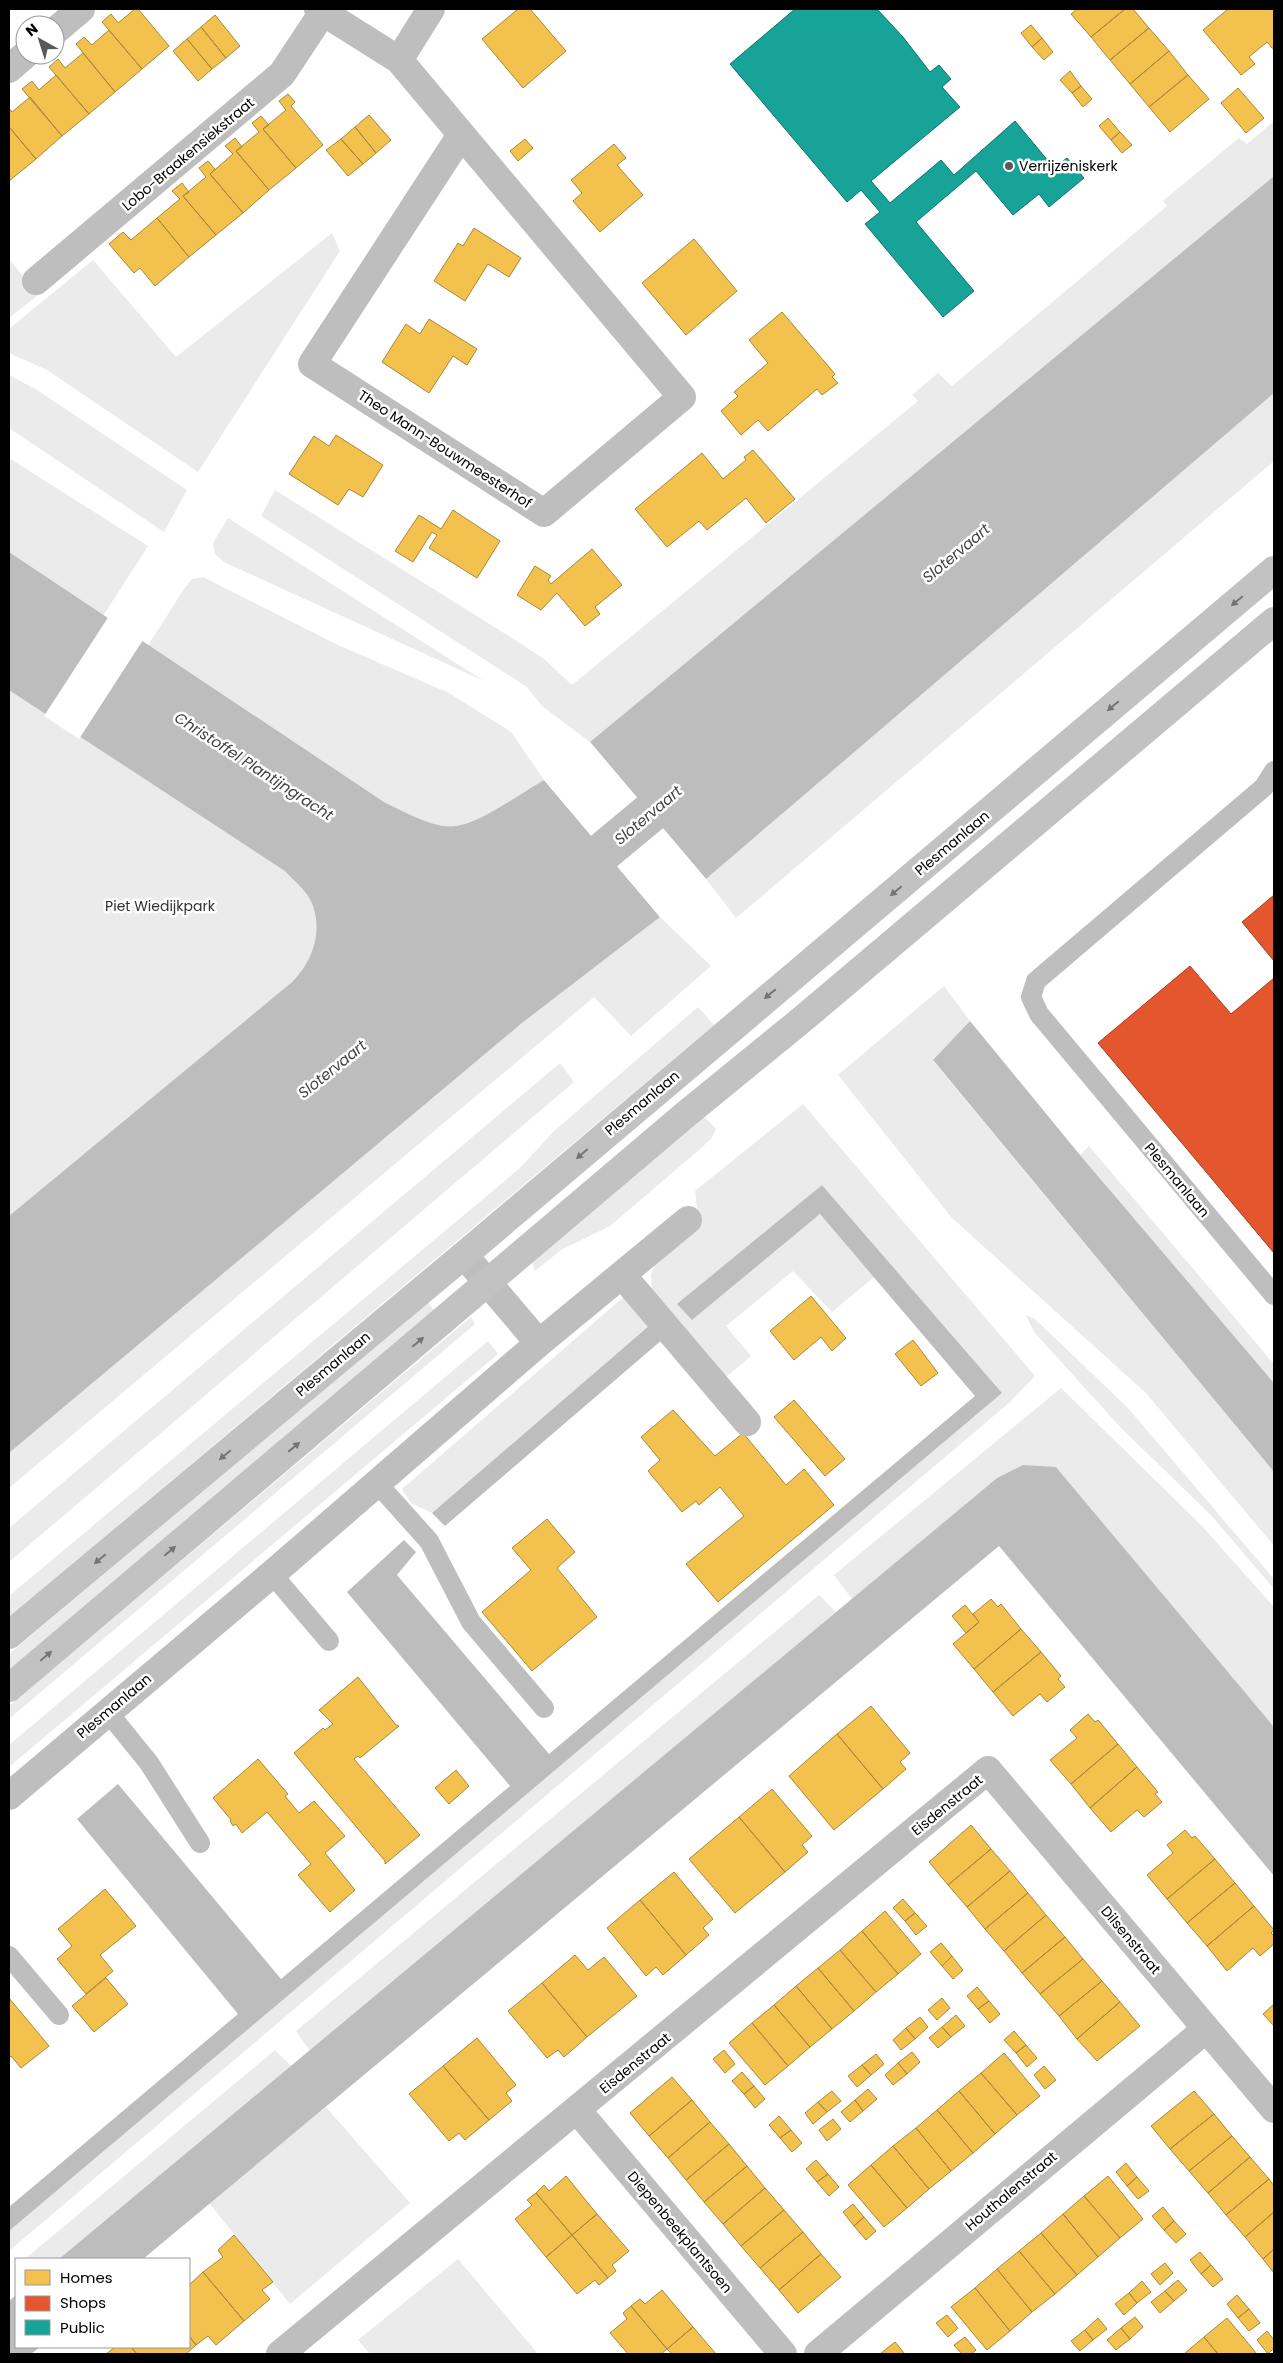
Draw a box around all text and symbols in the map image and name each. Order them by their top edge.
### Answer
north arrow [15,15,65,65]
text: N [21,19,42,41]
street label: Lobo-Braakensiekstraat [118,93,258,215]
place label: Verrijzeniskerk [1019,156,1118,176]
marker: Verrijzeniskerk [1003,160,1015,172]
street label: Theo Mann-Bouwmeesterhof [354,385,536,513]
water label: Slotervaart [918,518,995,587]
one-way arrow [1231,596,1244,607]
one-way arrow [1107,701,1120,712]
water label: Christoffel Plantijngracht [171,707,338,826]
water label: Slotervaart [610,780,687,849]
street label: Plesmanlaan [910,806,994,880]
one-way arrow [889,885,902,896]
park label: Piet Wiedijkpark [105,896,216,916]
one-way arrow [765,988,777,1000]
water label: Slotervaart [293,1035,371,1103]
street label: Plesmanlaan [600,1066,684,1140]
street label: Plesmanlaan [1140,1138,1214,1222]
one-way arrow [576,1148,588,1159]
street label: Plesmanlaan [291,1327,375,1401]
one-way arrow [412,1336,425,1347]
one-way arrow [288,1441,301,1452]
one-way arrow [218,1449,231,1460]
one-way arrow [163,1546,176,1557]
one-way arrow [94,1553,107,1564]
one-way arrow [39,1651,52,1662]
street label: Plesmanlaan [72,1669,156,1743]
street label: Eisdenstraat [907,1770,987,1840]
street label: Dilsenstraat [1097,1902,1165,1978]
street label: Eisdenstraat [595,2028,675,2098]
street label: Houthalenstraat [961,2147,1061,2235]
street label: Diepenbeekplantsoen [623,2167,737,2297]
legend [15,2258,190,2348]
text: Homes [60,2267,113,2288]
text: Shops [60,2292,106,2313]
text: Public [60,2317,105,2338]

